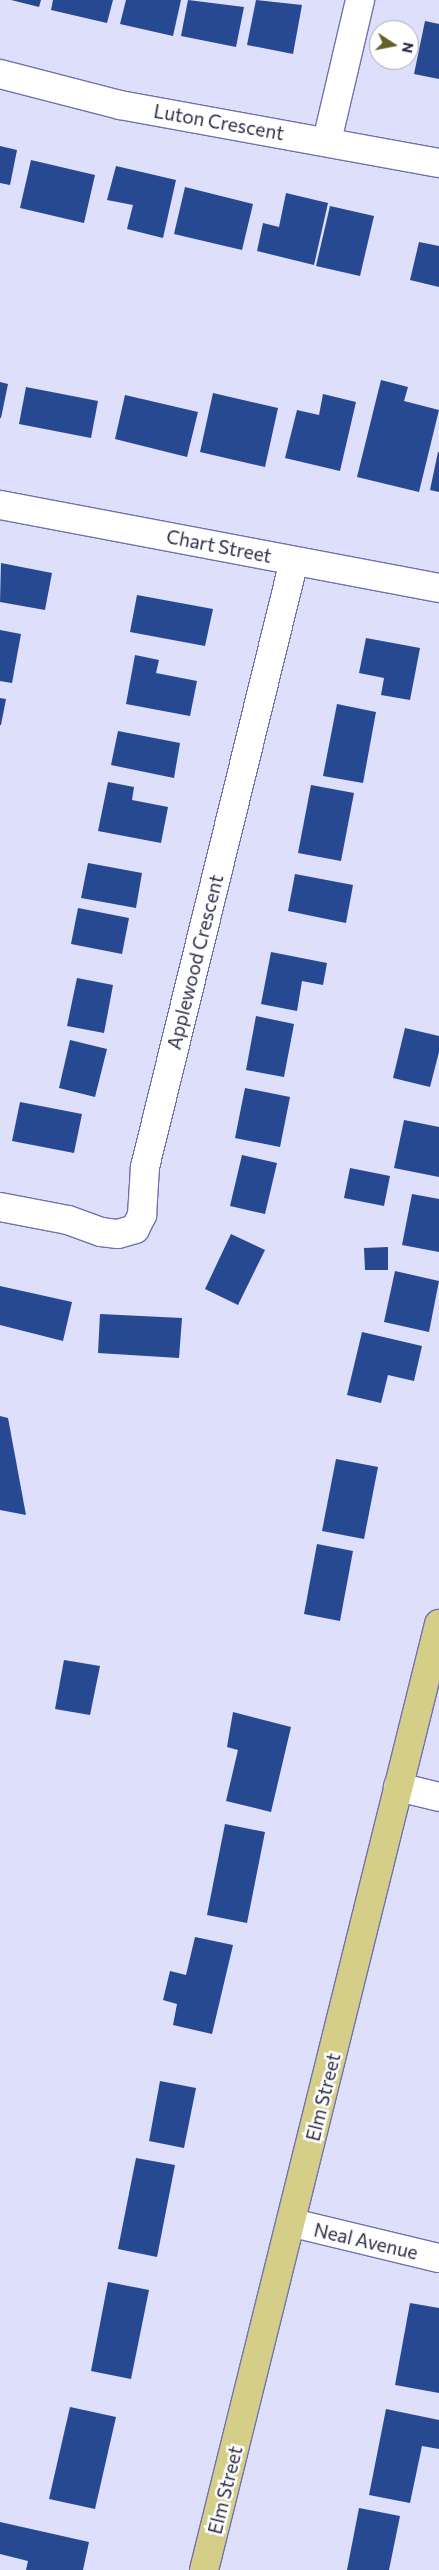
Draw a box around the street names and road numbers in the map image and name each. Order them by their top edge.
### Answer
street label: Luton Crescent [152,99,286,145]
street label: Chart Street [165,525,273,567]
street label: Applewood Crescent [162,872,228,1052]
street label: Elm Street [301,2051,345,2143]
street label: Neal Avenue [312,2218,420,2264]
street label: Elm Street [203,2444,247,2536]

